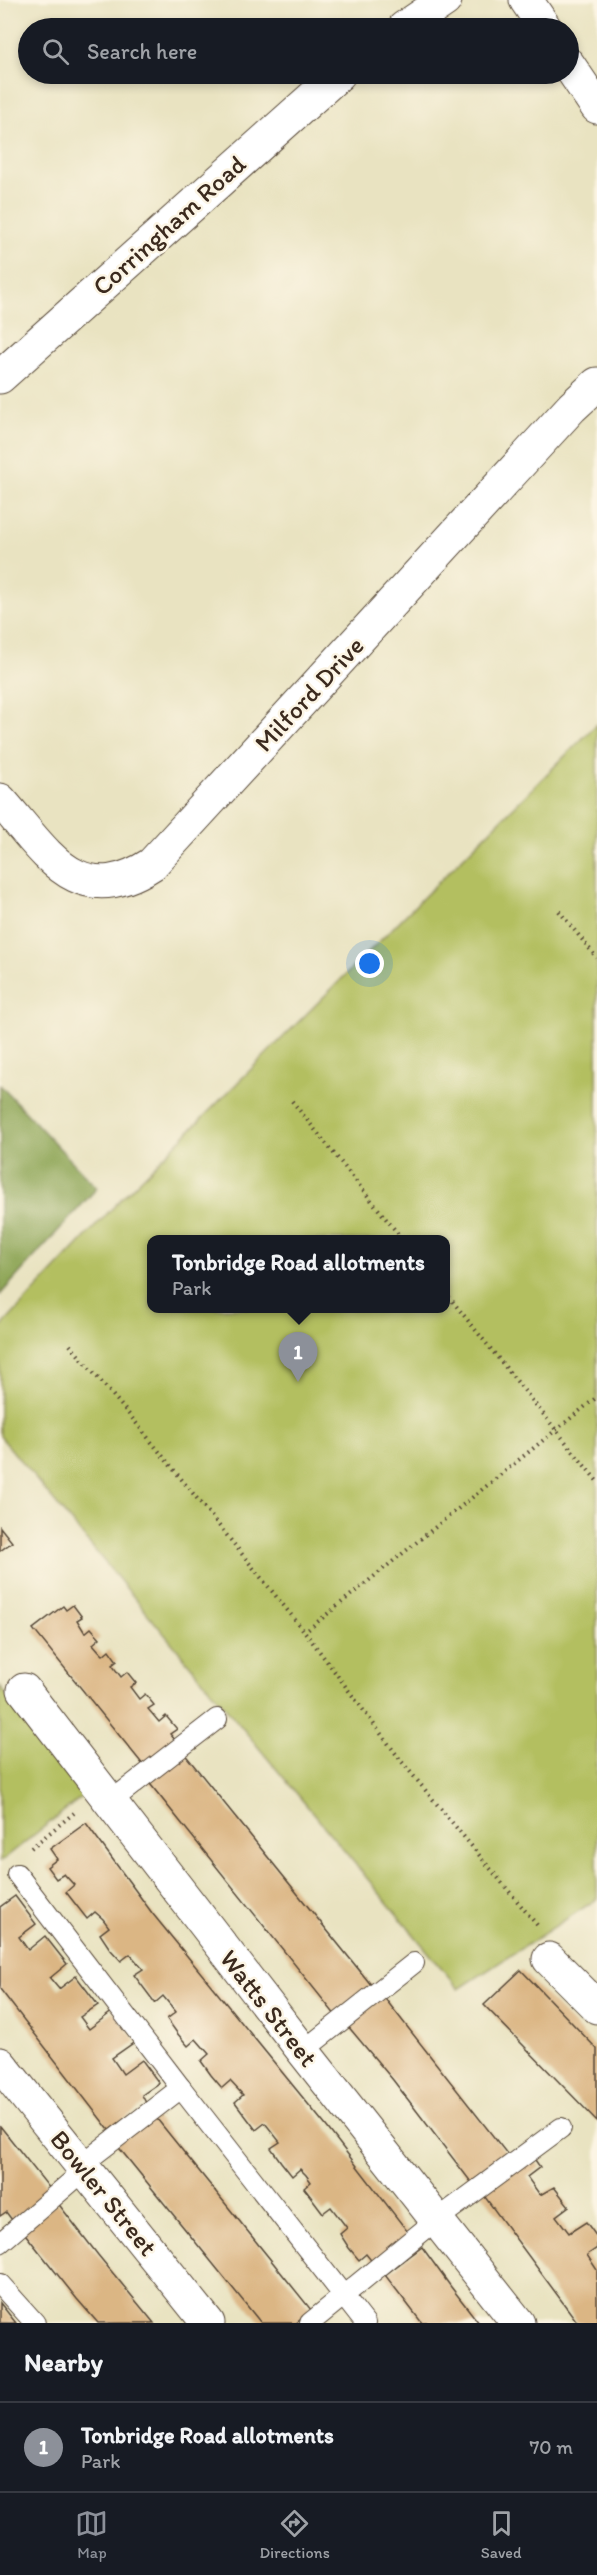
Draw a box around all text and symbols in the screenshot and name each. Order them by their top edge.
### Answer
search box [18,18,579,84]
icon: search [39,35,72,68]
text: Search here [87,38,197,65]
street label: Corringham Road [86,147,253,302]
street label: Milford Drive [247,630,371,758]
your location [355,949,384,978]
popup [147,1235,450,1313]
text: Tonbridge Road allotments [172,1249,425,1276]
text: Park [172,1276,211,1300]
pin: 1 [278,1332,318,1382]
street label: Watts Street [213,1943,325,2073]
street label: Bowler Street [44,2124,165,2263]
text: Nearby [24,2346,103,2378]
text: Tonbridge Road allotments [81,2422,334,2449]
text: 1 [39,2435,48,2459]
text: 70 m [529,2435,573,2459]
text: Park [81,2449,120,2473]
tab: Map [75,2507,108,2562]
tab: Directions [259,2507,330,2562]
tab: Saved [481,2507,522,2562]

